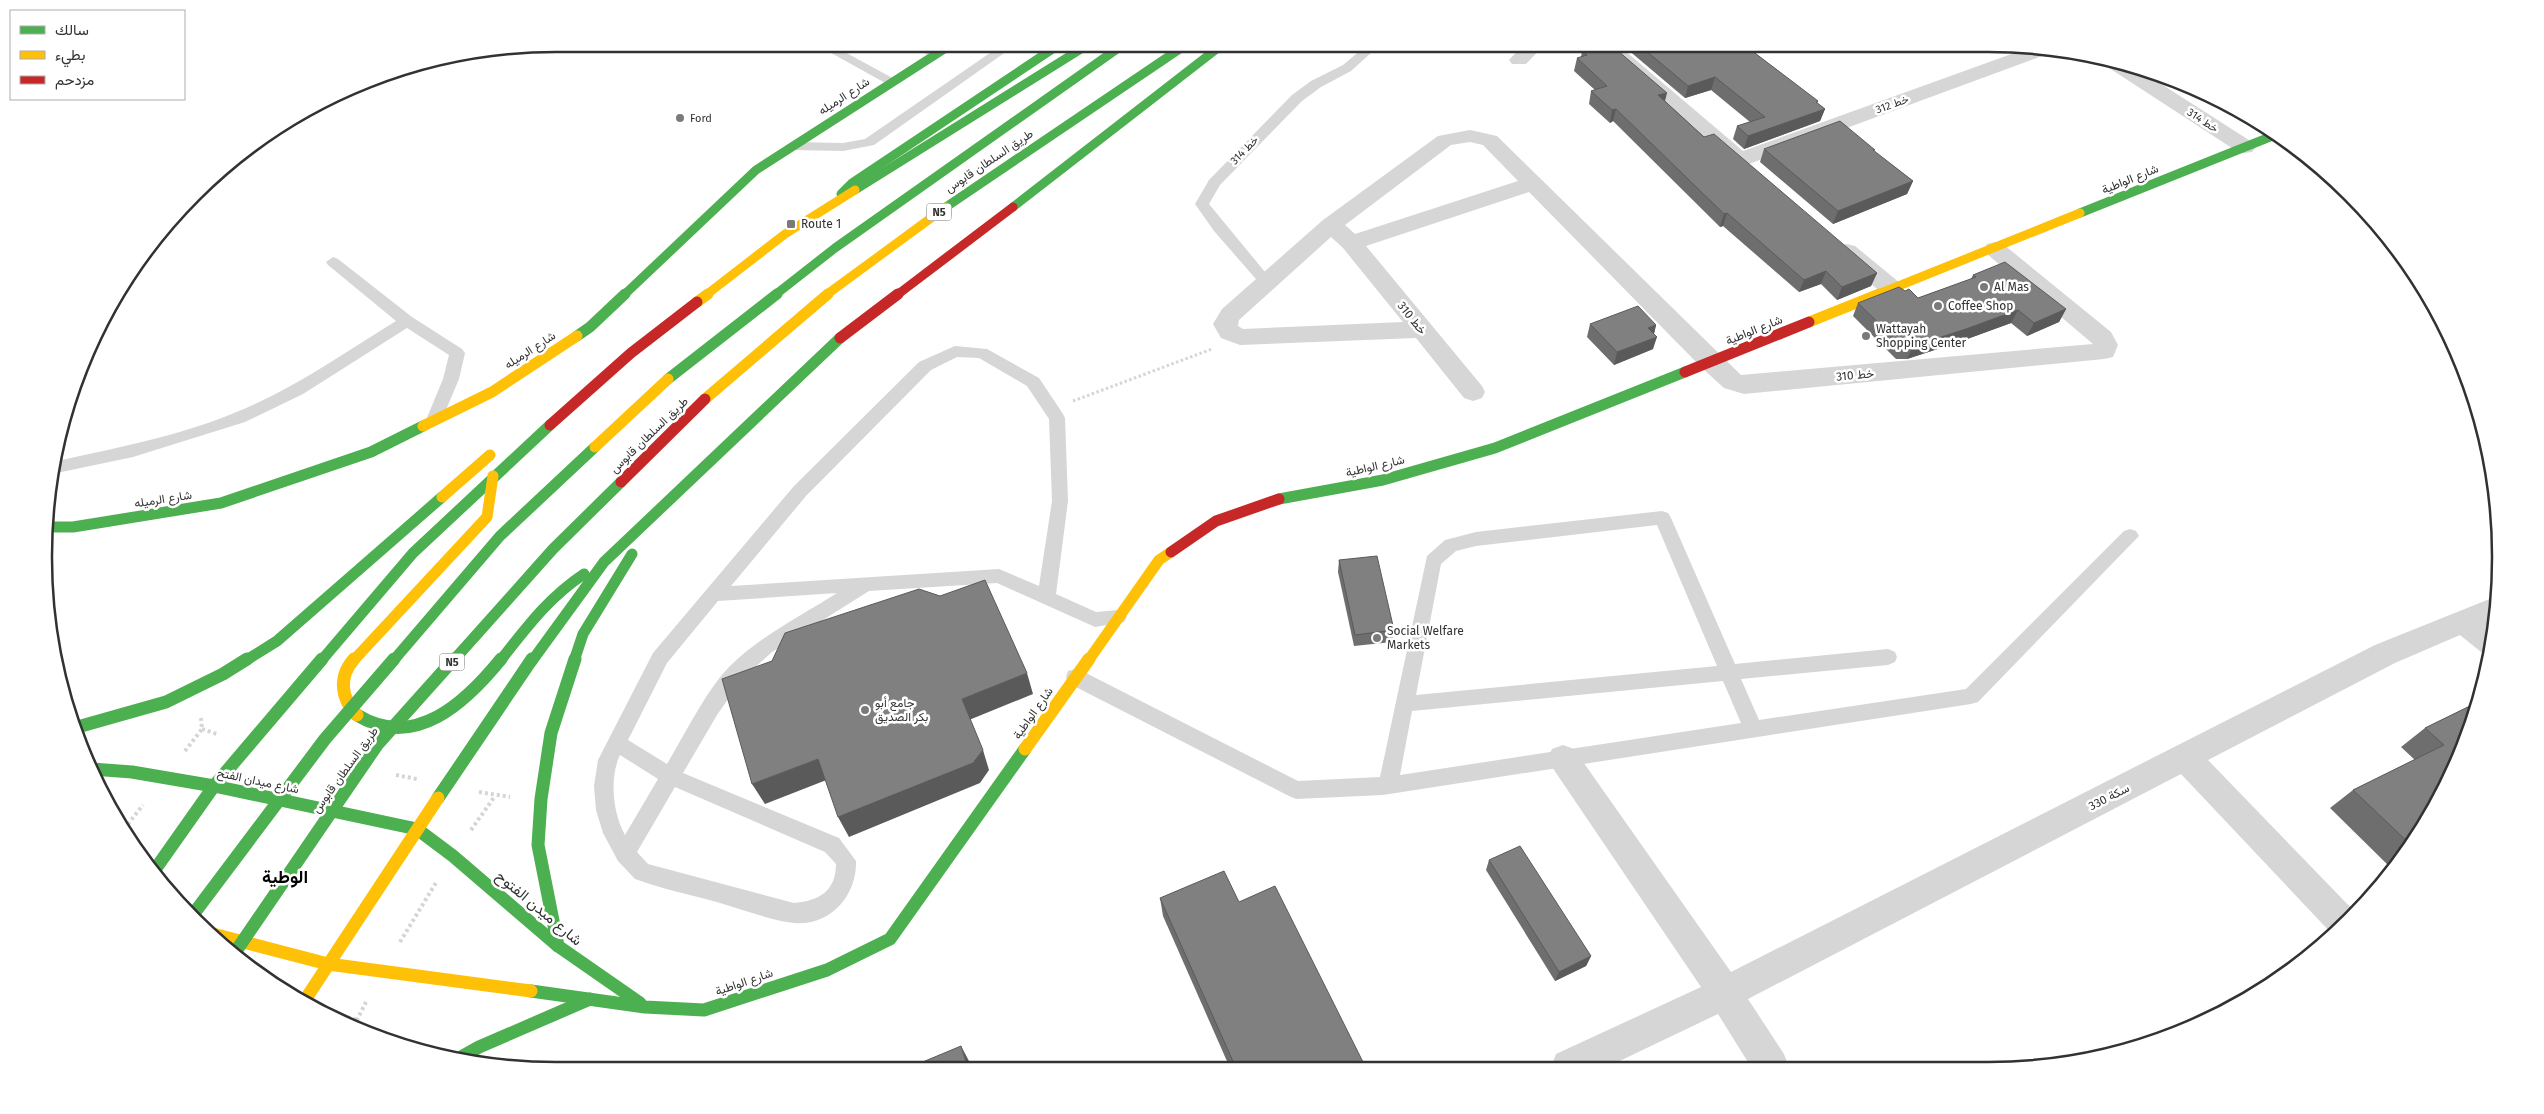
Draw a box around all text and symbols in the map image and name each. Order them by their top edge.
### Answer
legend [10,10,185,100]
text: سالك [55,21,89,39]
text: بطيء [55,46,85,68]
text: مزدحم [55,71,94,90]
street label: شارع الرميله [816,74,873,119]
street label: خط 312 [1874,93,1910,116]
street label: خط 314 [2185,106,2221,135]
marker: Ford [674,112,686,124]
place label: Ford [690,112,712,125]
street label: طريق السلطان قابوس [942,126,1036,196]
street label: خط 314 [1228,133,1261,167]
street label: شارع الواطية [2100,161,2161,199]
road number: N5 [926,203,952,220]
place label: Route 1 [801,217,841,231]
marker: Route 1 [785,218,797,230]
place label: Al Mas [1994,280,2029,294]
marker: Al Mas [1978,281,1990,293]
street label: خط 310 [1395,299,1429,337]
place label: Coffee Shop [1948,299,2013,313]
marker: Coffee Shop [1932,300,1944,312]
street label: شارع الواطية [1724,312,1785,350]
place label: Wattayah Shopping Center [1876,322,1966,350]
street label: شارع الرميله [502,328,559,373]
marker: Wattayah Shopping Center [1860,330,1872,342]
street label: خط 310 [1835,366,1875,384]
street label: طريق السلطان قابوس [607,394,692,477]
street label: شارع الواطية [1344,452,1406,482]
street label: شارع الرميله [133,488,193,512]
place label: Social Welfare Markets [1387,624,1464,652]
marker: Social Welfare Markets [1371,632,1383,644]
road number: N5 [440,654,464,670]
street label: شارع الواطية [1010,684,1058,743]
place label: جامع أبو بكر الصديق [875,696,928,725]
marker: جامع أبو بكر الصديق [859,704,871,716]
street label: طريق السلطان قابوس [309,724,382,816]
street label: شارع ميدان الفتح [215,765,300,798]
street label: سكة 330 [2086,781,2132,813]
district label: الوطية [262,866,308,888]
street label: شارع ميدن الفتوح [491,867,586,951]
street label: شارع الواطية [713,966,775,1000]

